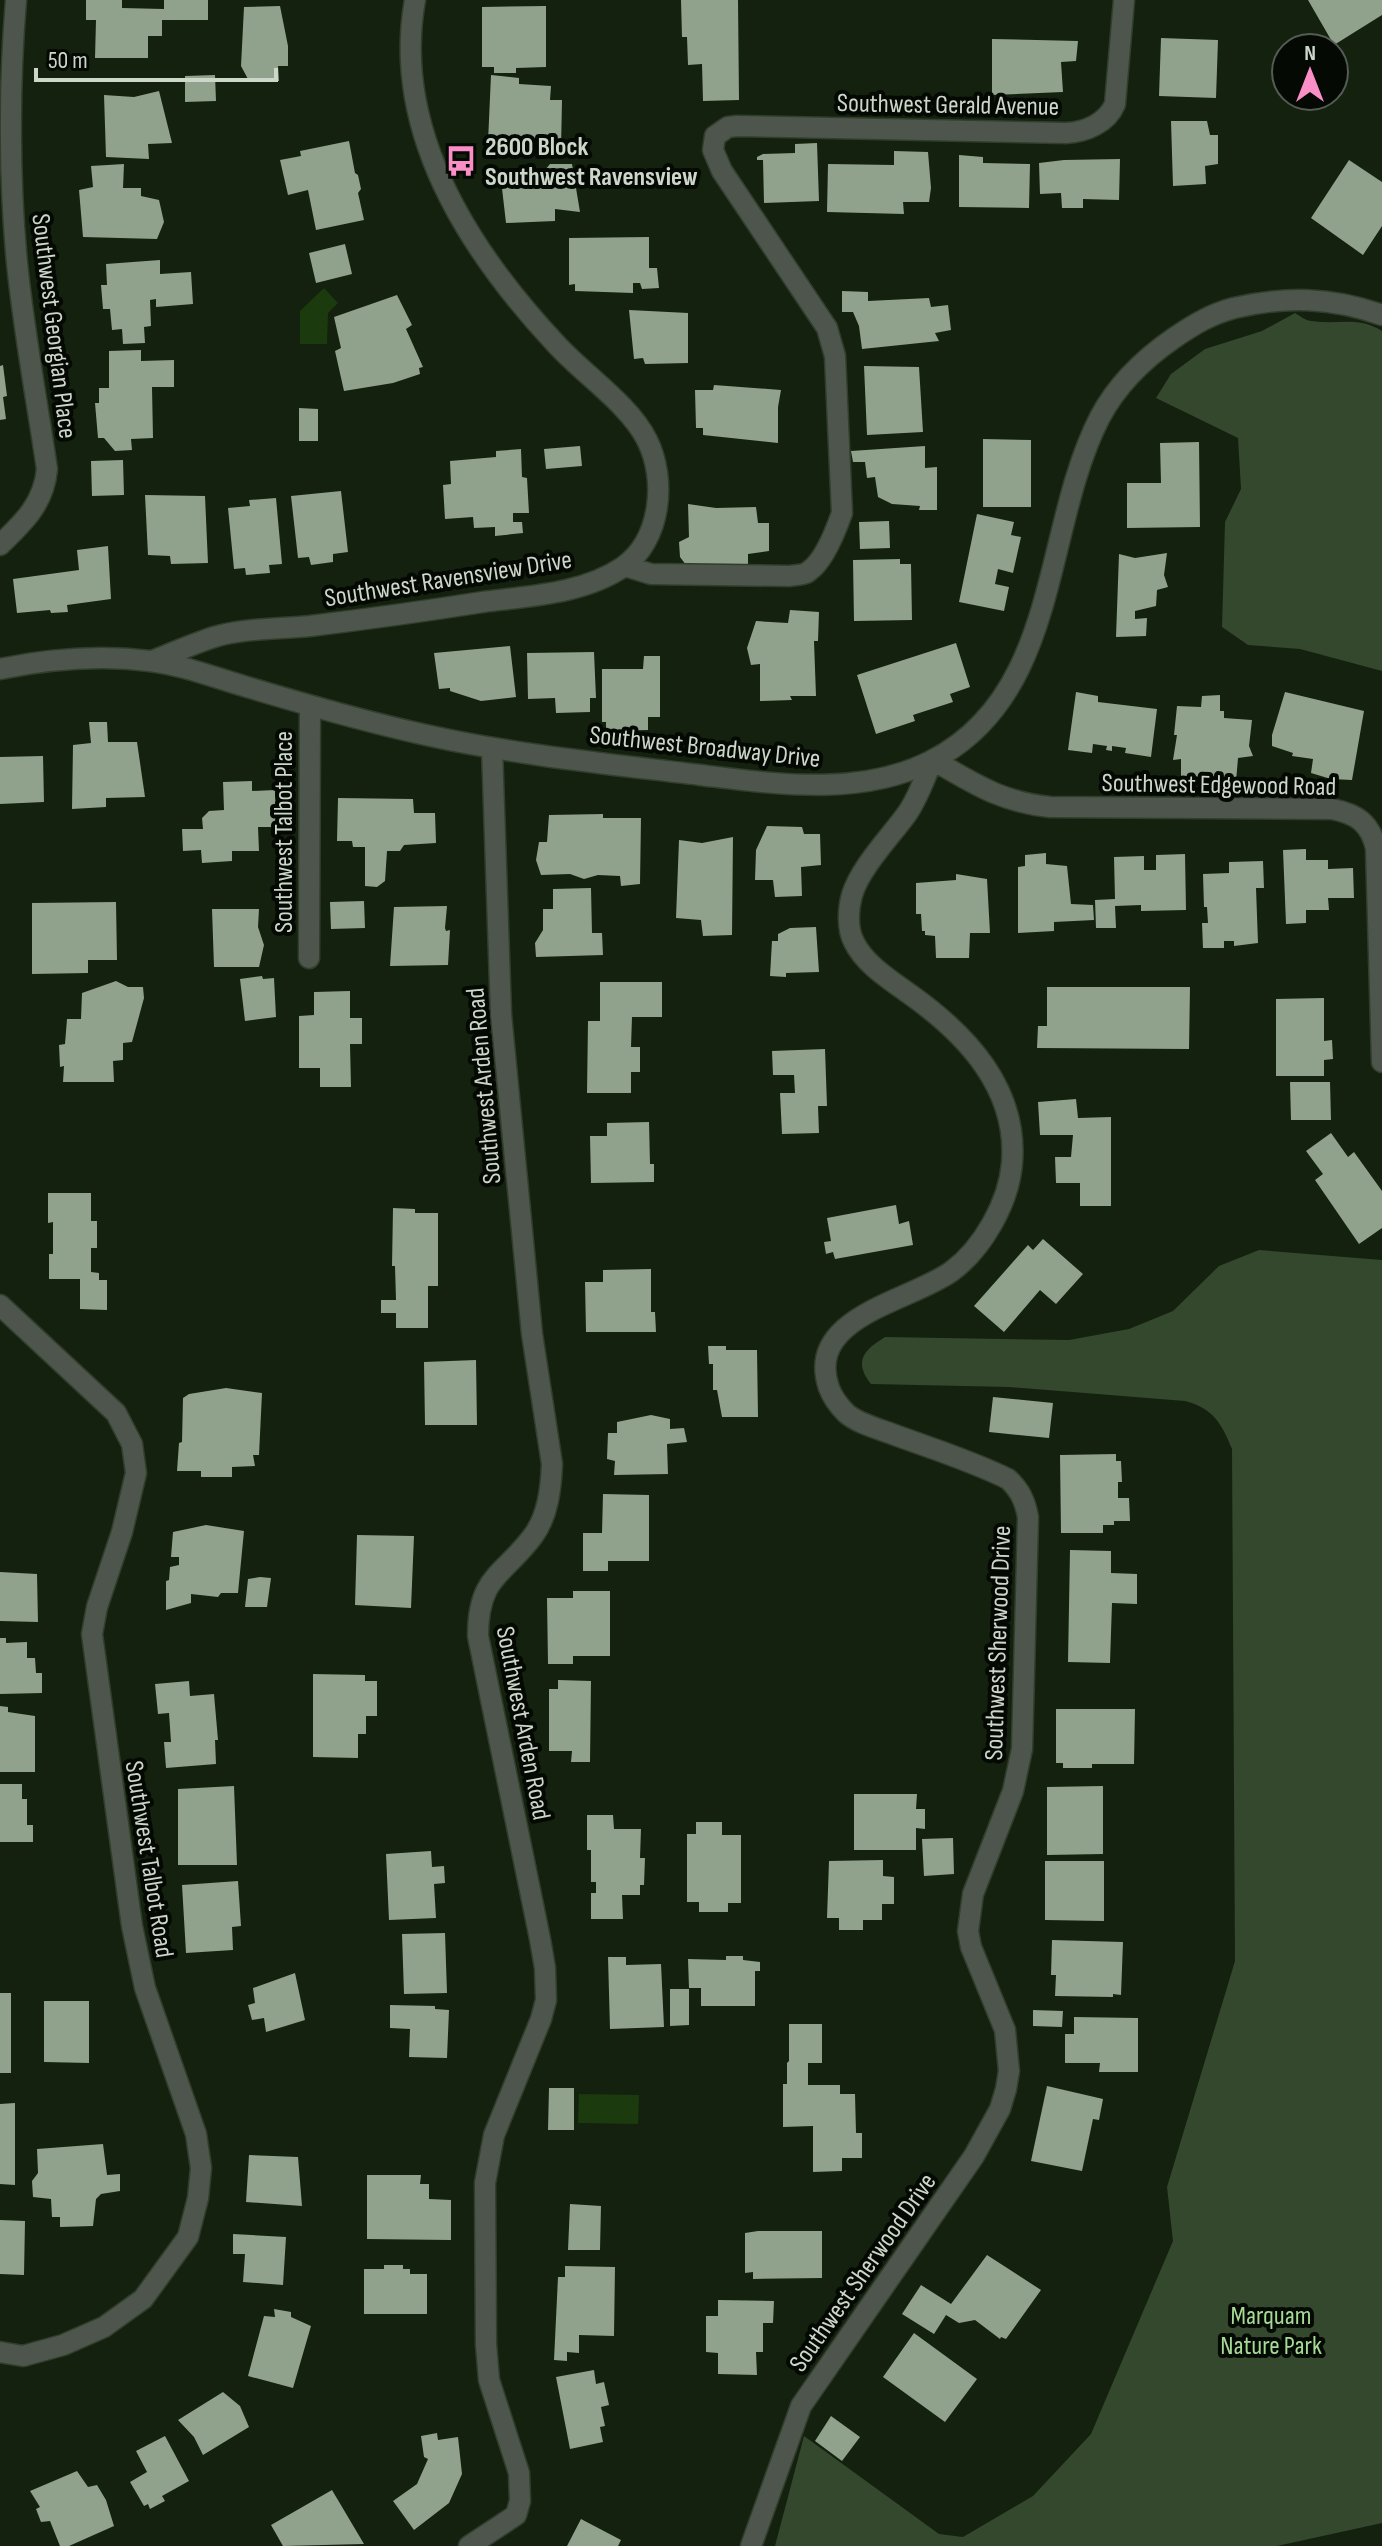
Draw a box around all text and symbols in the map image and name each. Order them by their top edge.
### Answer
scale bar [36,32,276,82]
north arrow [1270,32,1350,112]
text: N [1304,40,1316,67]
text: 50 m [48,46,88,75]
street label: Southwest Gerald Avenue [837,88,1059,123]
place label: 2600 Block Southwest Ravensview [485,132,698,193]
bus stop icon: 2600 Block Southwest Ravensview [444,144,478,178]
street label: Southwest Georgian Place [24,212,83,440]
street label: Southwest Ravensview Drive [322,545,574,614]
street label: Southwest Broadway Drive [588,720,822,775]
street label: Southwest Talbot Place [269,731,300,933]
street label: Southwest Edgewood Road [1101,768,1337,803]
street label: Southwest Arden Road [460,987,509,1185]
street label: Southwest Sherwood Drive [979,1525,1018,1761]
street label: Southwest Arden Road [489,1624,557,1823]
street label: Southwest Talbot Road [118,1759,179,1960]
street label: Southwest Sherwood Drive [783,2168,943,2378]
park label: Marquam Nature Park [1220,2301,1322,2362]

